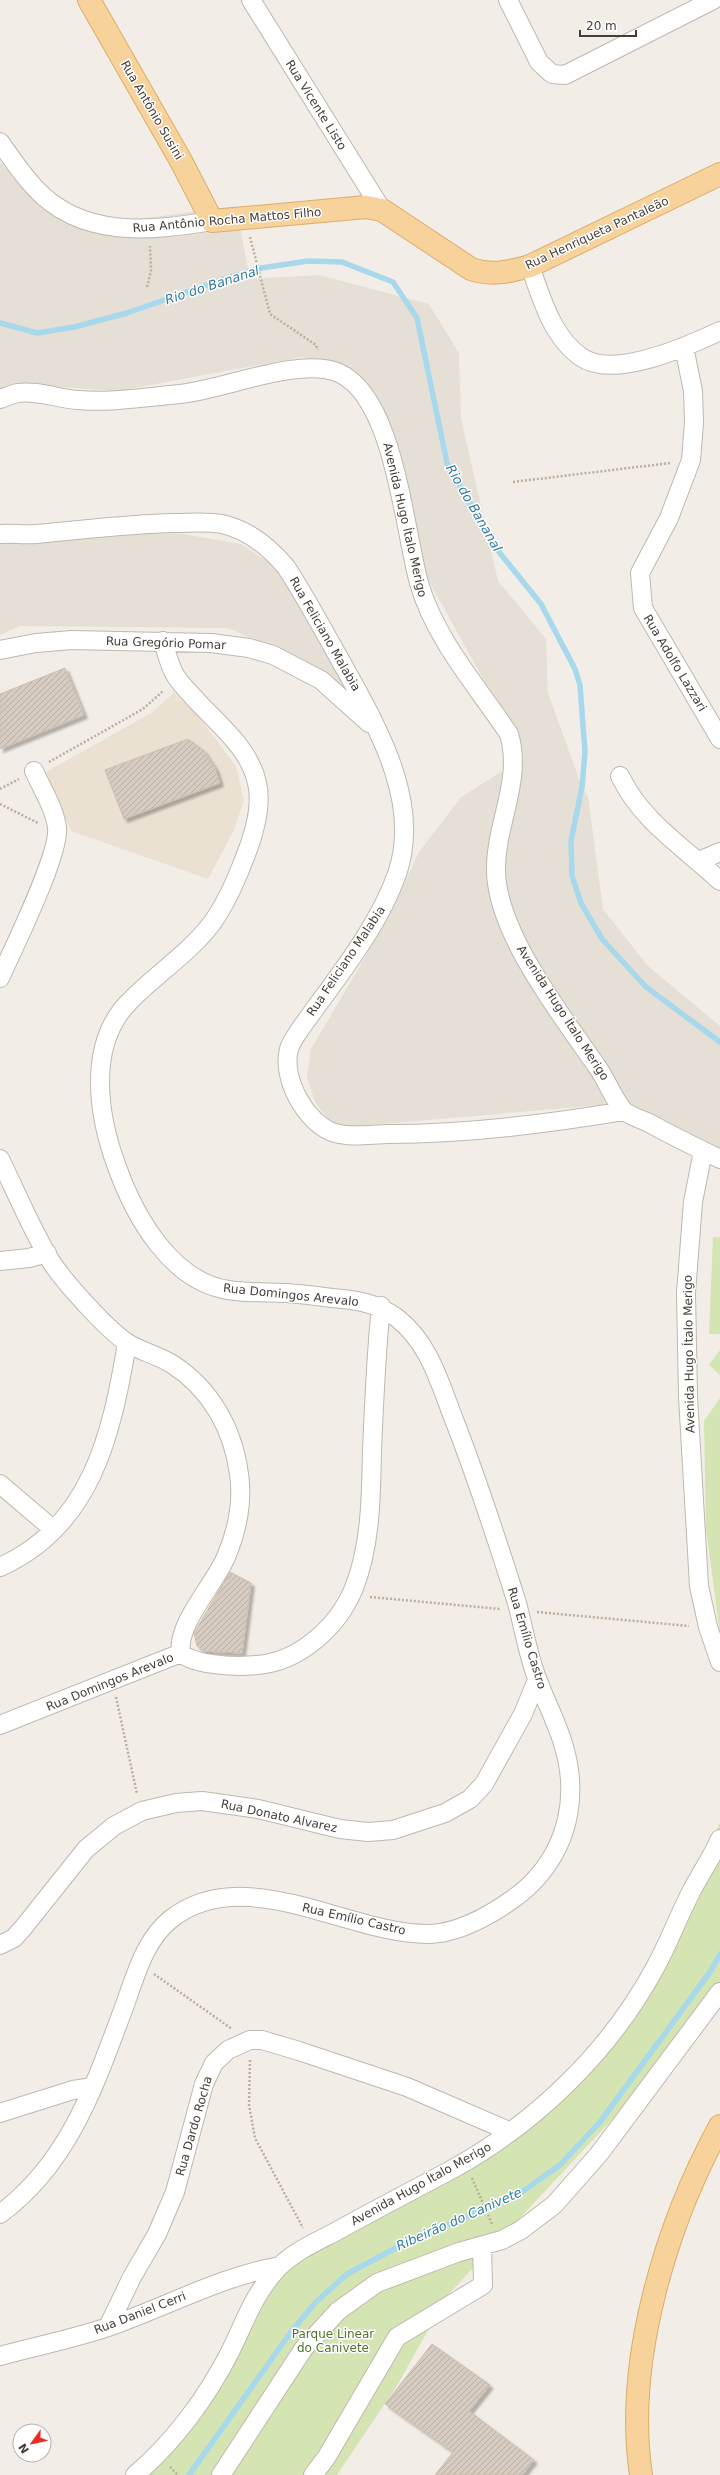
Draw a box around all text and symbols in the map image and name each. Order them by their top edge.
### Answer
scale bar [580,12,636,38]
text: 20 m [586,19,617,33]
street label: Rua Vicente Listo [283,57,349,153]
street label: Rua Antônio Susini [118,58,186,162]
street label: Rua Henriqueta Pantaleão [523,194,671,272]
street label: Rua Antônio Rocha Mattos Filho [132,205,322,235]
water label: Rio do Bananal [163,263,261,307]
street label: Avenida Hugo Ítalo Merigo [380,441,431,599]
water label: Rio do Bananal [443,462,505,555]
street label: Rua Feliciano Malabia [287,574,363,694]
street label: Rua Adolfo Lazzari [641,612,709,714]
street label: Rua Gregório Pomar [106,634,226,652]
street label: Rua Feliciano Malabia [304,903,388,1019]
street label: Avenida Hugo Ítalo Merigo [514,942,613,1083]
street label: Avenida Hugo Ítalo Merigo [680,1275,697,1433]
street label: Rua Domingos Arevalo [223,1281,359,1309]
street label: Rua Emílio Castro [505,1585,549,1691]
street label: Rua Domingos Arevalo [44,1650,176,1714]
street label: Rua Donato Alvarez [220,1797,338,1835]
street label: Rua Emílio Castro [301,1900,407,1938]
street label: Rua Dardo Rocha [173,2074,215,2178]
street label: Avenida Hugo Ítalo Merigo [348,2139,494,2228]
water label: Ribeirão do Canivete [394,2185,524,2253]
street label: Rua Daniel Cerri [92,2289,188,2337]
park label: Parque Linear do Canivete [292,2327,374,2355]
north arrow [12,2423,52,2463]
text: N [16,2441,32,2456]

